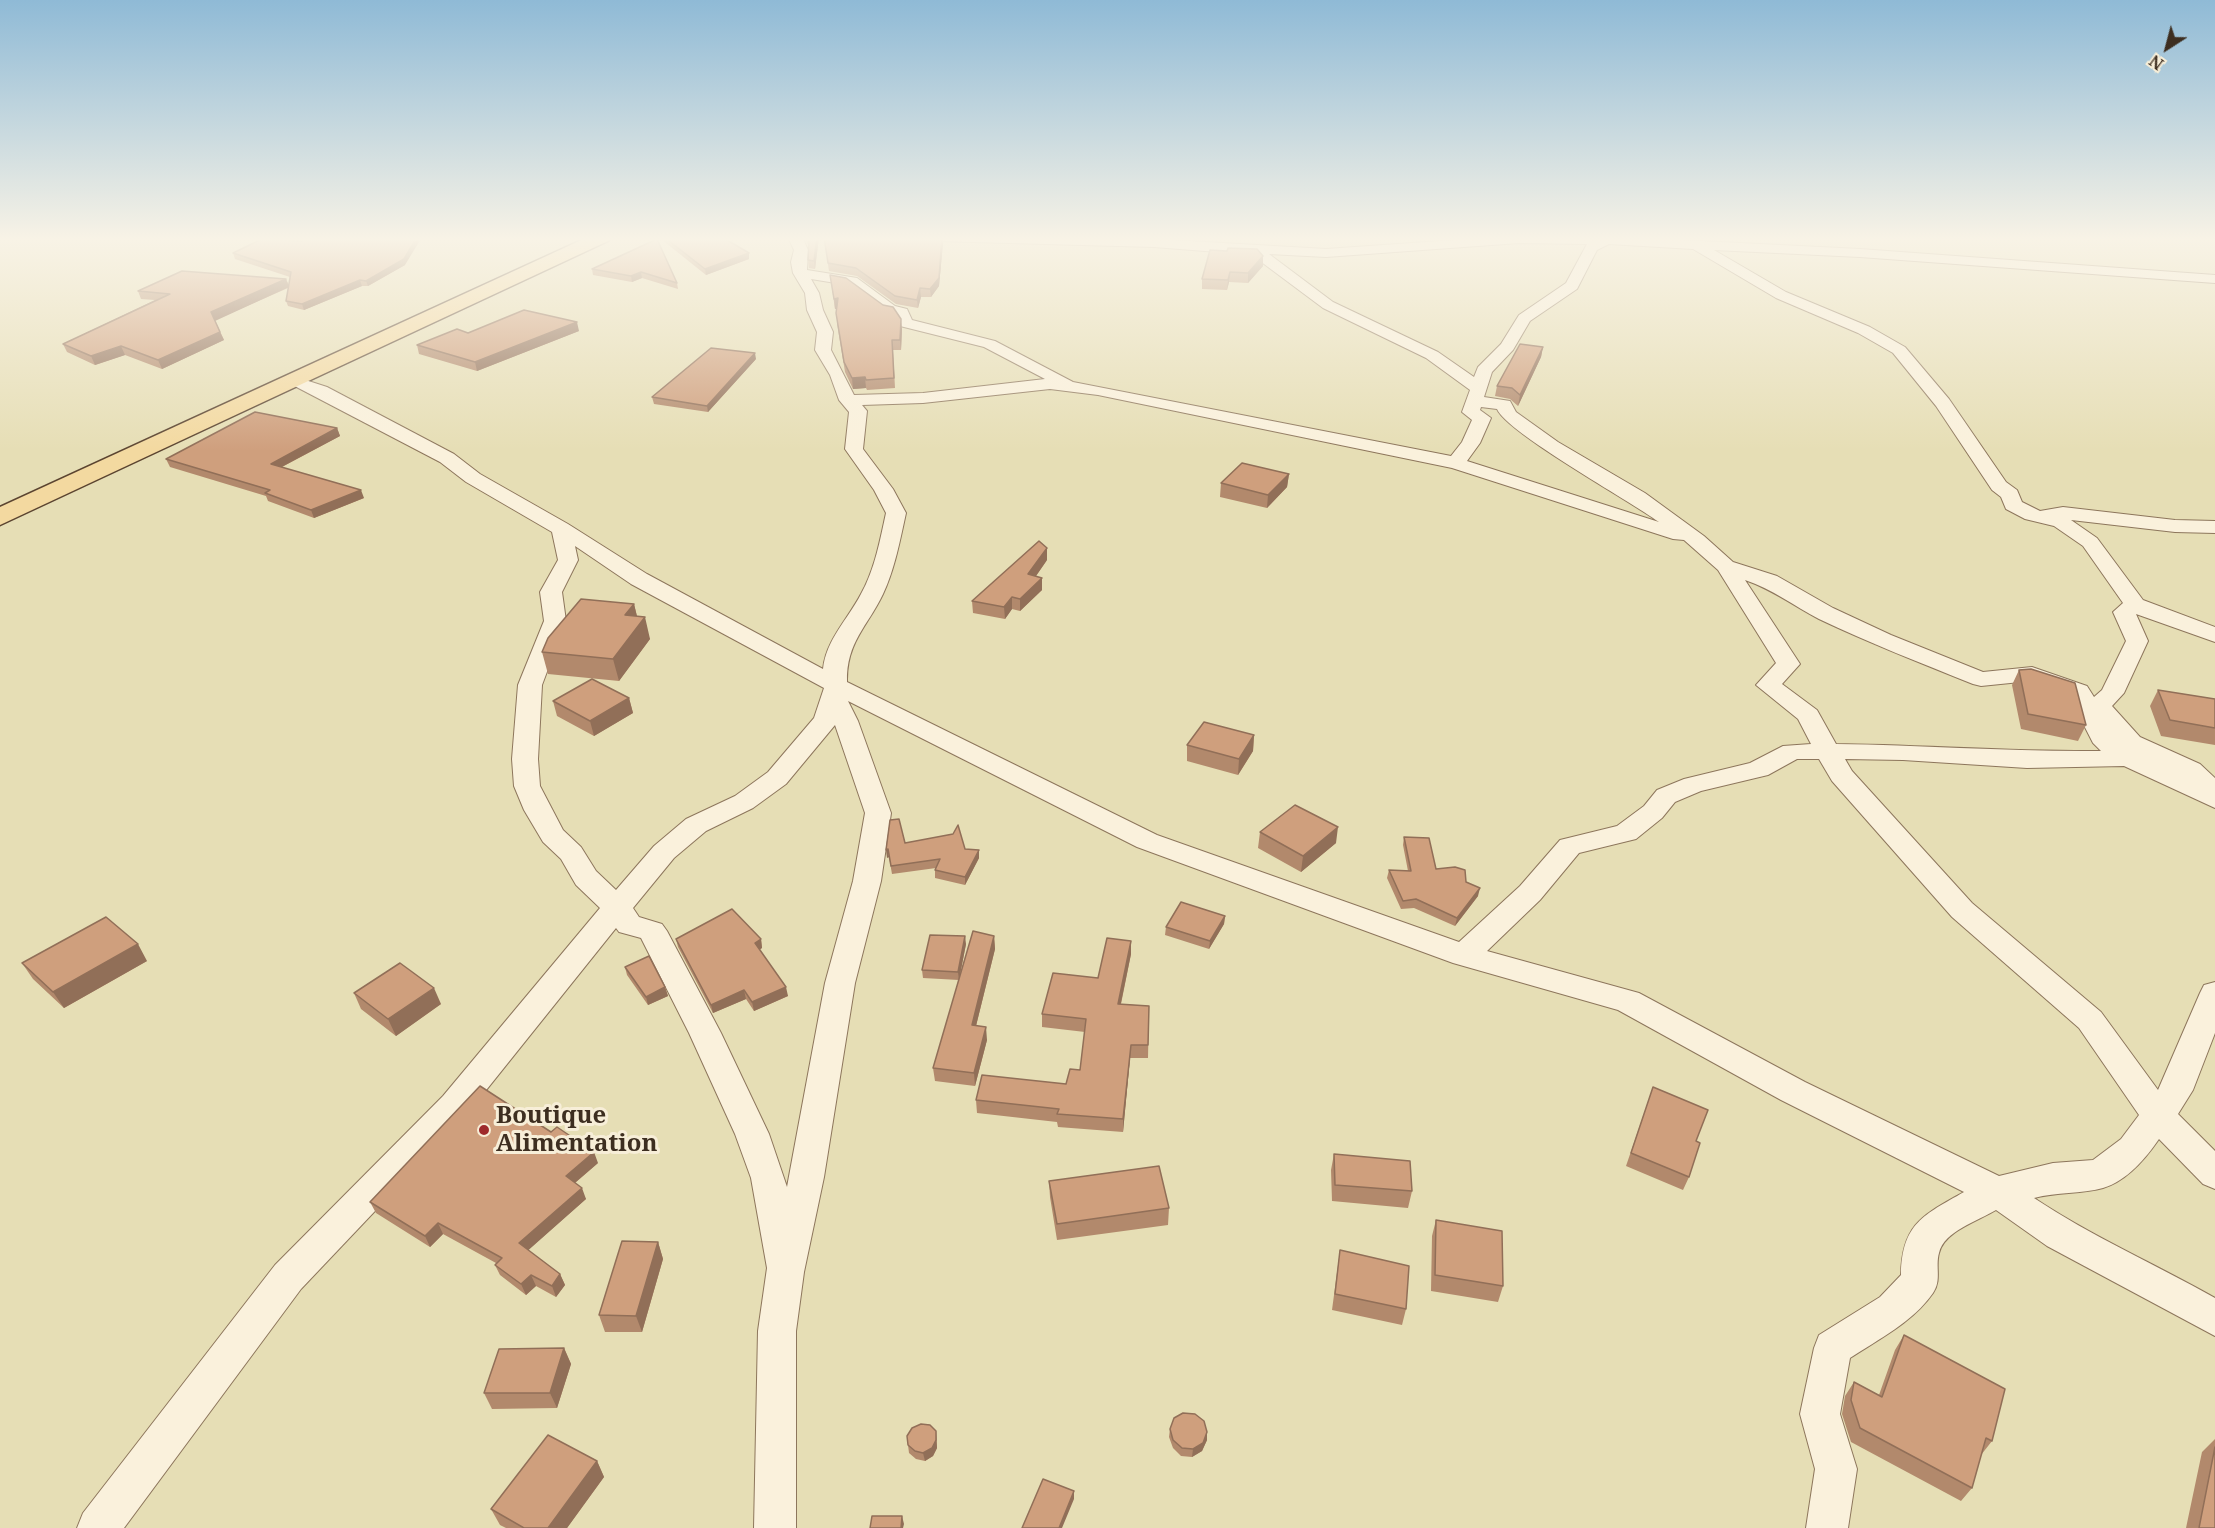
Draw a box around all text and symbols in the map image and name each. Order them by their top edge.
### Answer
north arrow [2137,18,2197,78]
text: N [2145,50,2168,75]
place label: Boutique Alimentation [496,1102,657,1158]
marker: Boutique Alimentation [477,1123,491,1137]

